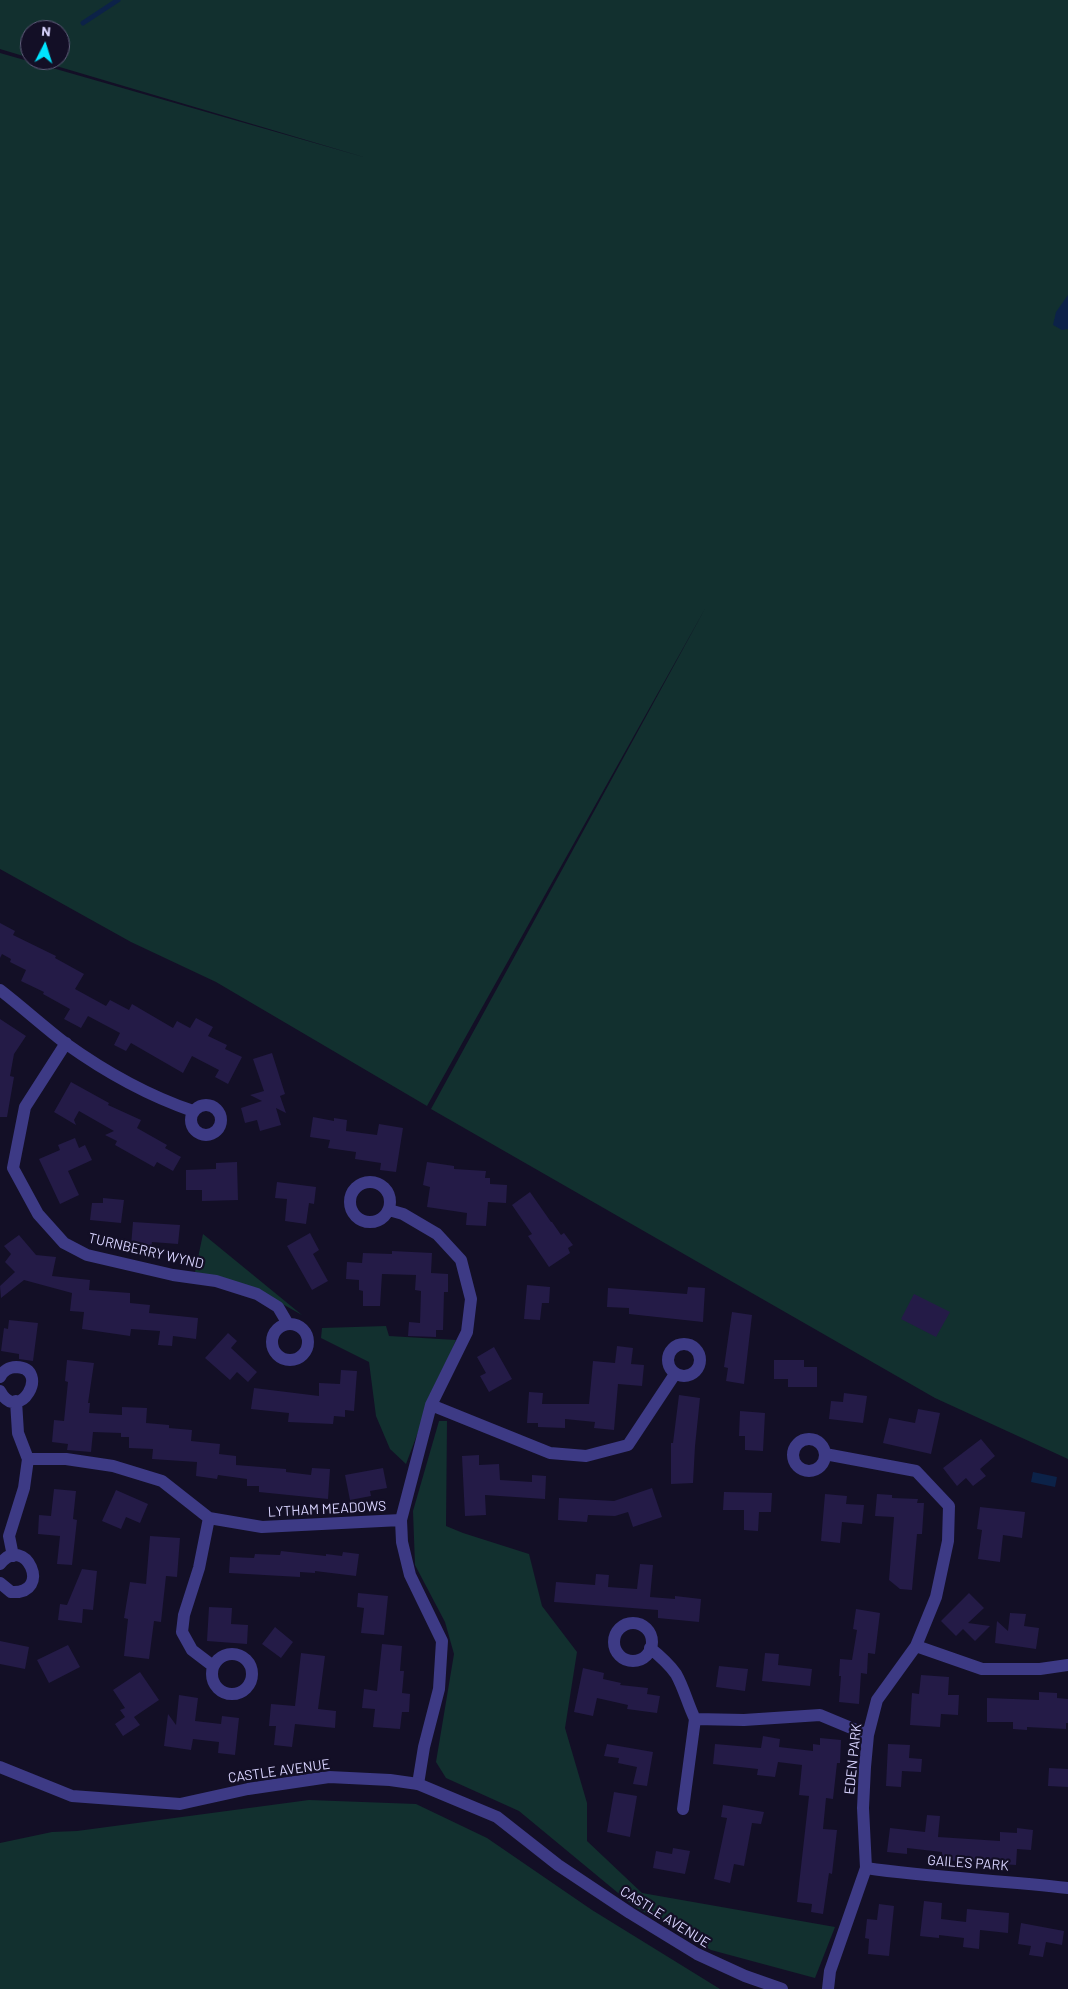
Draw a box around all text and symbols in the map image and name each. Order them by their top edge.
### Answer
north arrow [20,20,70,70]
text: N [41,22,52,39]
street label: TURNBERRY WYND [87,1230,205,1272]
street label: LYTHAM MEADOWS [267,1498,387,1520]
street label: EDEN PARK [841,1723,865,1795]
street label: CASTLE AVENUE [227,1756,331,1786]
street label: GAILES PARK [927,1852,1009,1874]
street label: CASTLE AVENUE [617,1883,713,1951]

